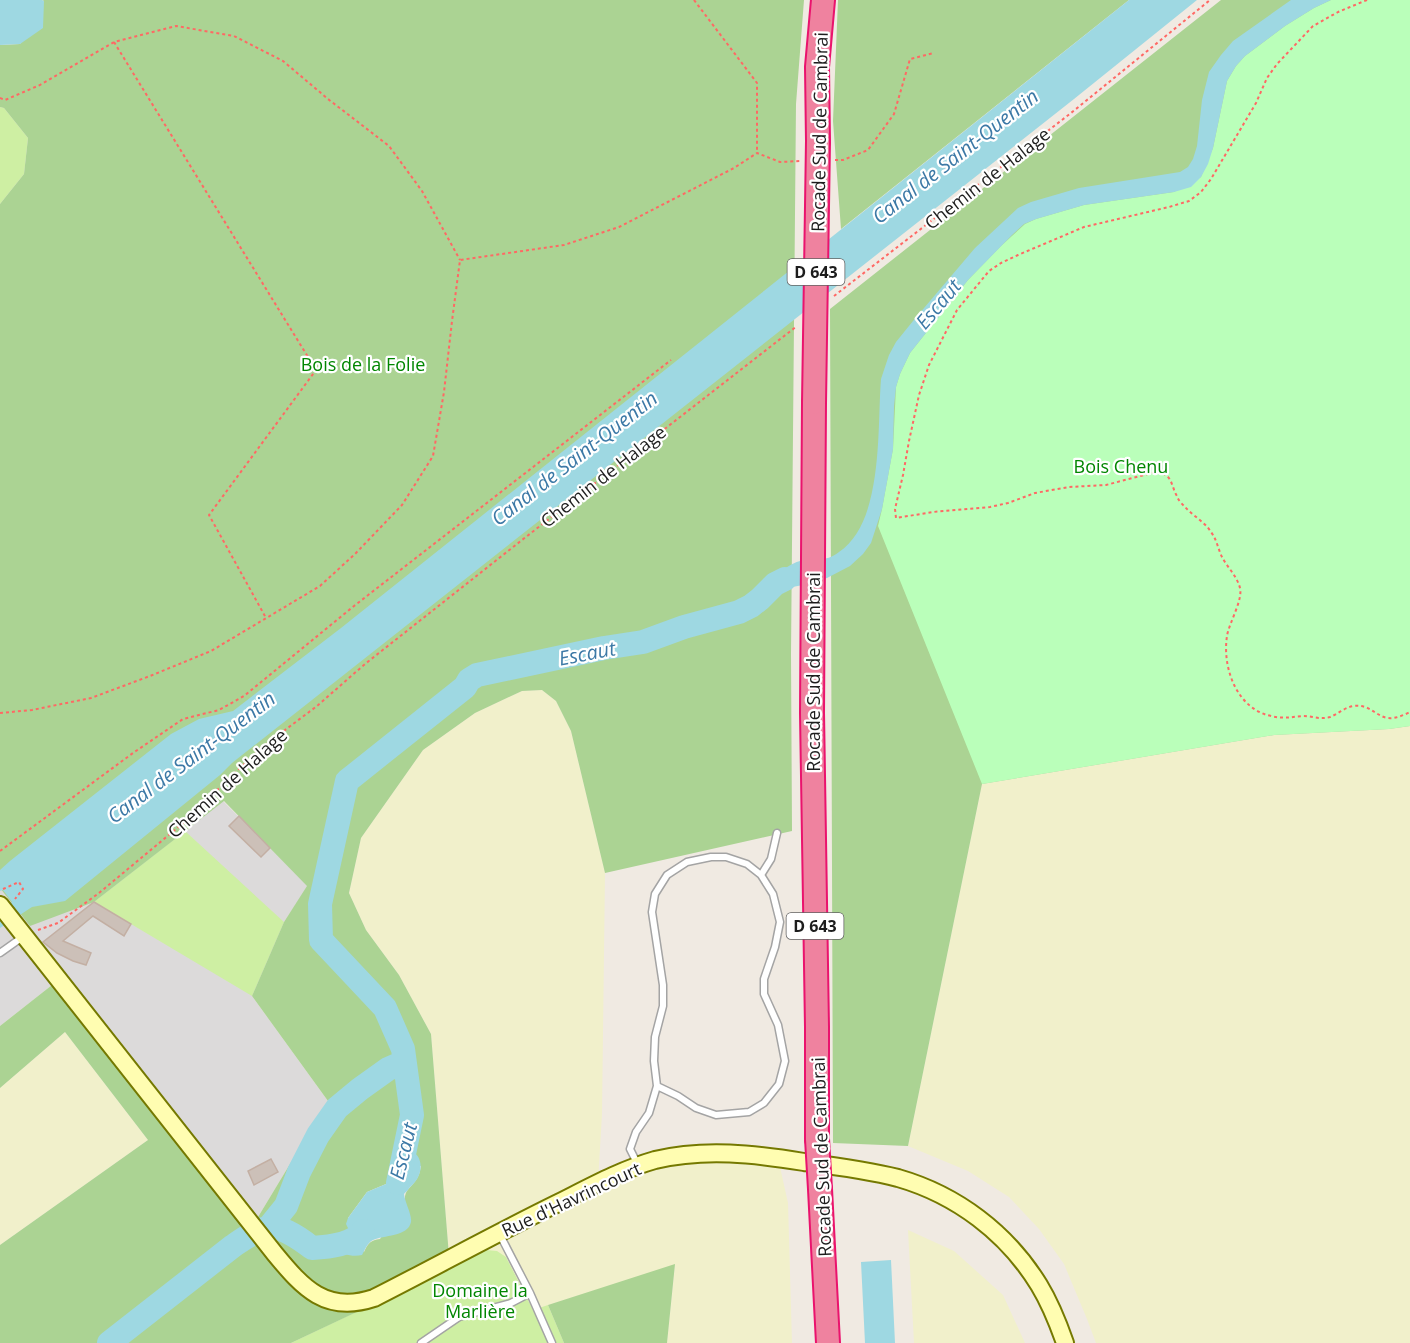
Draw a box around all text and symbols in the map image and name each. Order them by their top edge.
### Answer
street label: Rocade Sud de Cambrai [805,32,833,232]
water label: Canal de Saint-Quentin [866,82,1044,230]
street label: Chemin de Halage [919,121,1055,235]
road number: D 643 [788,259,844,285]
water label: Escaut [909,272,968,335]
park label: Bois de la Folie [301,352,425,376]
water label: Canal de Saint-Quentin [485,384,663,532]
street label: Chemin de Halage [535,419,671,533]
park label: Bois Chenu [1074,454,1168,478]
street label: Rocade Sud de Cambrai [801,572,825,772]
water label: Escaut [556,634,619,672]
water label: Canal de Saint-Quentin [101,685,281,829]
street label: Chemin de Halage [162,723,292,843]
road number: D 643 [786,913,844,939]
street label: Rocade Sud de Cambrai [806,1057,836,1257]
water label: Escaut [383,1119,423,1182]
street label: Rue d'Havrincourt [497,1156,645,1242]
park label: Domaine la Marlière [432,1278,528,1323]

